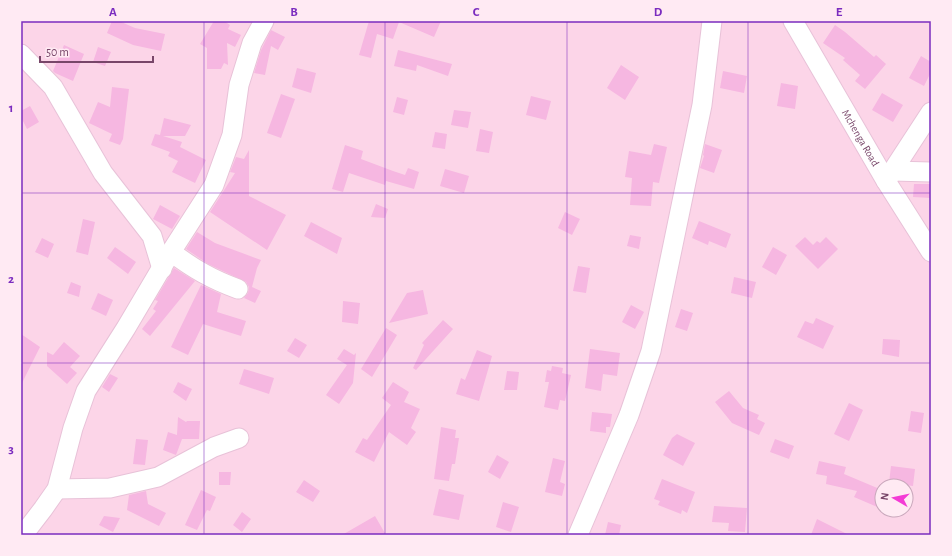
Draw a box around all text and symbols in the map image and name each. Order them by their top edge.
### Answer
text: A [109,6,117,19]
text: B [290,6,298,19]
text: C [473,6,480,19]
text: D [654,6,663,19]
text: E [836,6,843,19]
scale bar [40,38,153,64]
text: 50 m [46,46,69,58]
text: 1 [9,102,13,115]
street label: Mchenga Road [840,108,882,168]
text: 2 [8,273,14,286]
text: 3 [8,443,14,456]
north arrow [874,478,914,518]
text: N [879,492,891,501]

